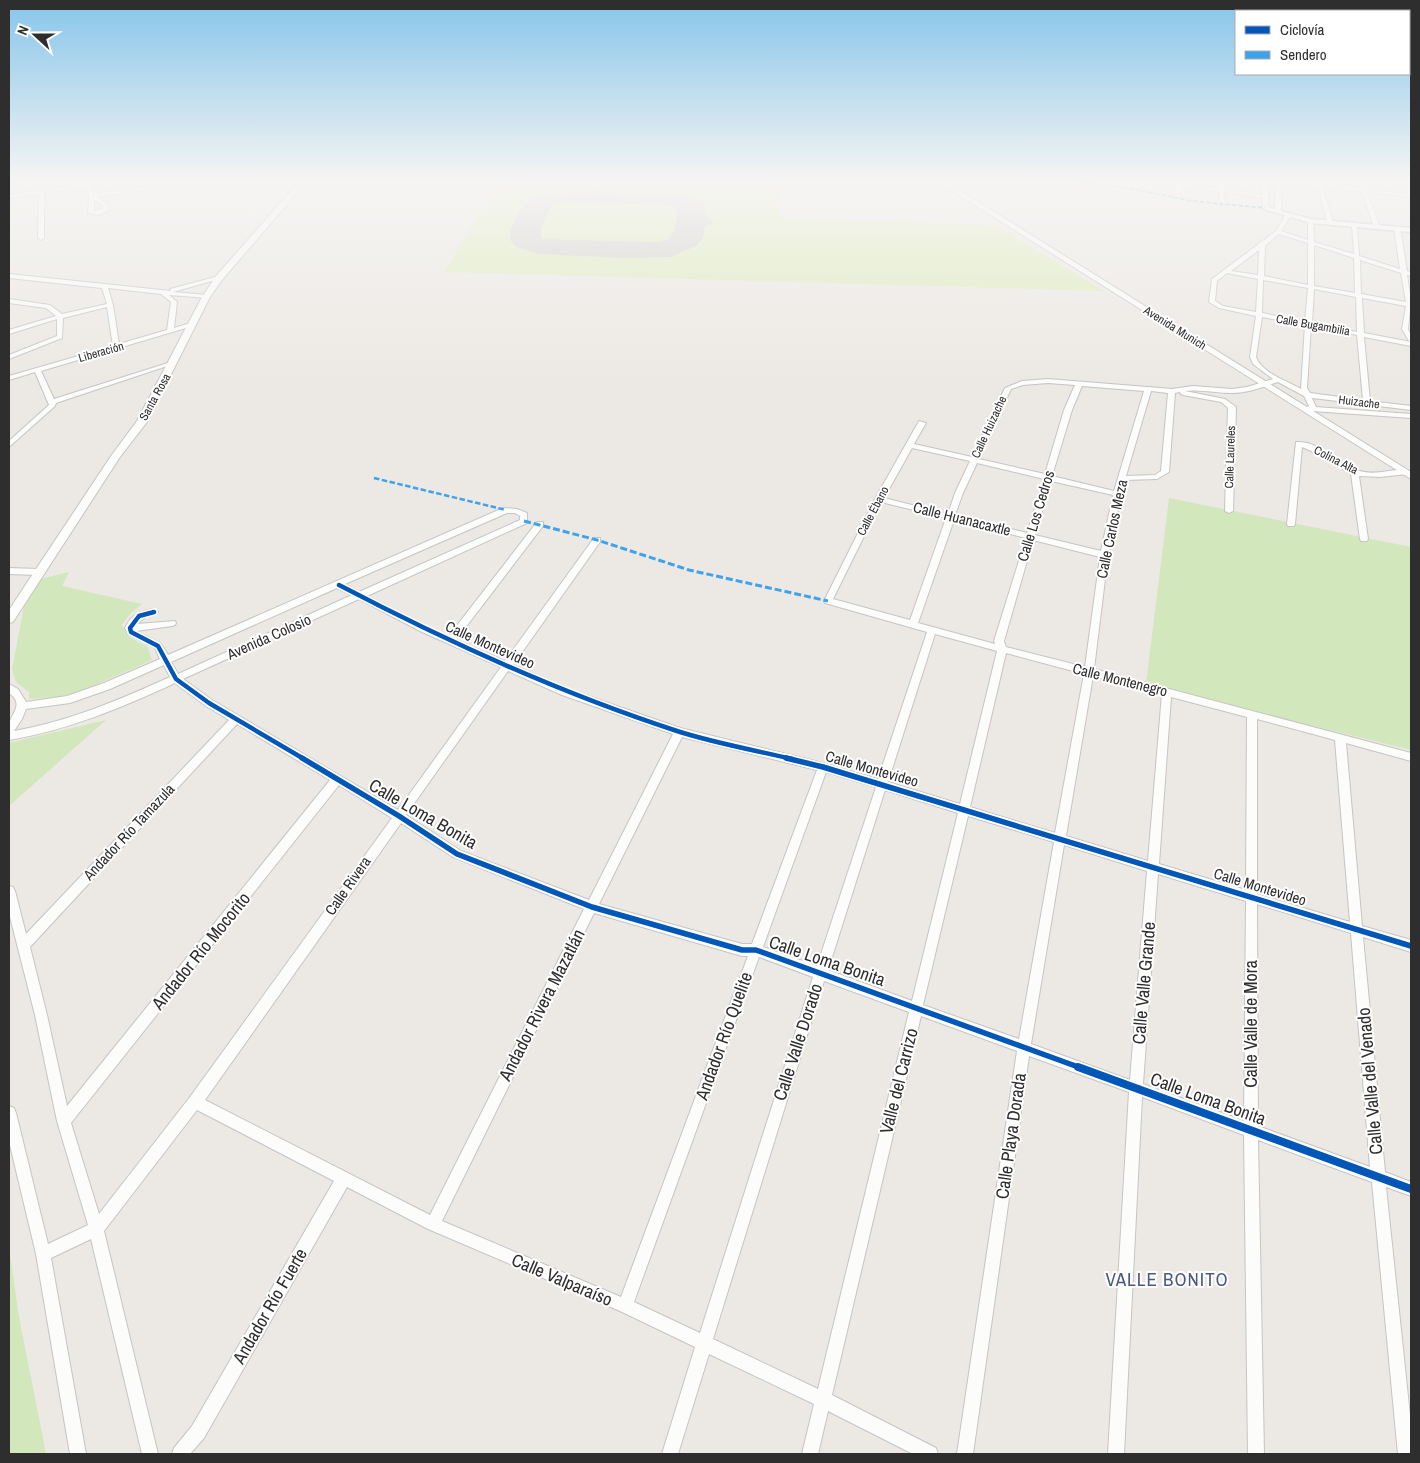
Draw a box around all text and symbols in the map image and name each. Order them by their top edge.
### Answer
north arrow [10,10,60,60]
legend [1235,10,1410,75]
text: Ciclovía [1280,19,1325,40]
text: N [13,23,33,37]
text: Sendero [1280,44,1327,65]
street label: Avenida Munich [1140,302,1209,354]
street label: Calle Bugambilia [1275,311,1352,339]
street label: Liberación [76,338,126,366]
street label: Santa Rosa [136,370,175,423]
street label: Huizache [1337,392,1381,412]
street label: Calle Huizache [968,393,1010,461]
street label: Calle Laureles [1221,425,1239,489]
street label: Colina Alta [1311,442,1361,478]
street label: Calle Los Cedros [1012,468,1059,564]
street label: Calle Carlos Meza [1091,477,1132,580]
street label: Calle Ébano [853,484,893,538]
street label: Calle Huanacaxtle [911,496,1013,541]
street label: Avenida Colosio [222,609,314,665]
street label: Calle Montevideo [442,615,538,674]
street label: Calle Montenegro [1070,658,1170,701]
street label: Calle Montevideo [823,745,921,792]
street label: Calle Loma Bonita [364,772,482,855]
street label: Andador Río Tamazula [78,779,179,885]
street label: Calle Rivera [320,852,376,919]
street label: Calle Montevideo [1211,862,1309,911]
street label: Andador Río Mocorito [145,887,256,1015]
street label: Calle Valle Grande [1126,921,1161,1045]
street label: Andador Rivera Mazatlán [492,925,591,1086]
street label: Calle Loma Bonita [766,929,889,992]
street label: Calle Valle de Mora [1238,960,1263,1088]
street label: Andador Río Quelite [688,968,758,1104]
street label: Calle Valle Dorado [767,980,828,1104]
street label: Calle Valle del Venado [1351,1007,1388,1156]
street label: Valle del Carrizo [873,1025,924,1136]
street label: Calle Loma Bonita [1147,1066,1270,1131]
street label: Calle Playa Dorada [989,1071,1032,1201]
street label: Andador Río Fuerte [226,1243,313,1369]
street label: Calle Valparaíso [508,1247,616,1312]
district label: VALLE BONITO [1105,1266,1229,1292]

